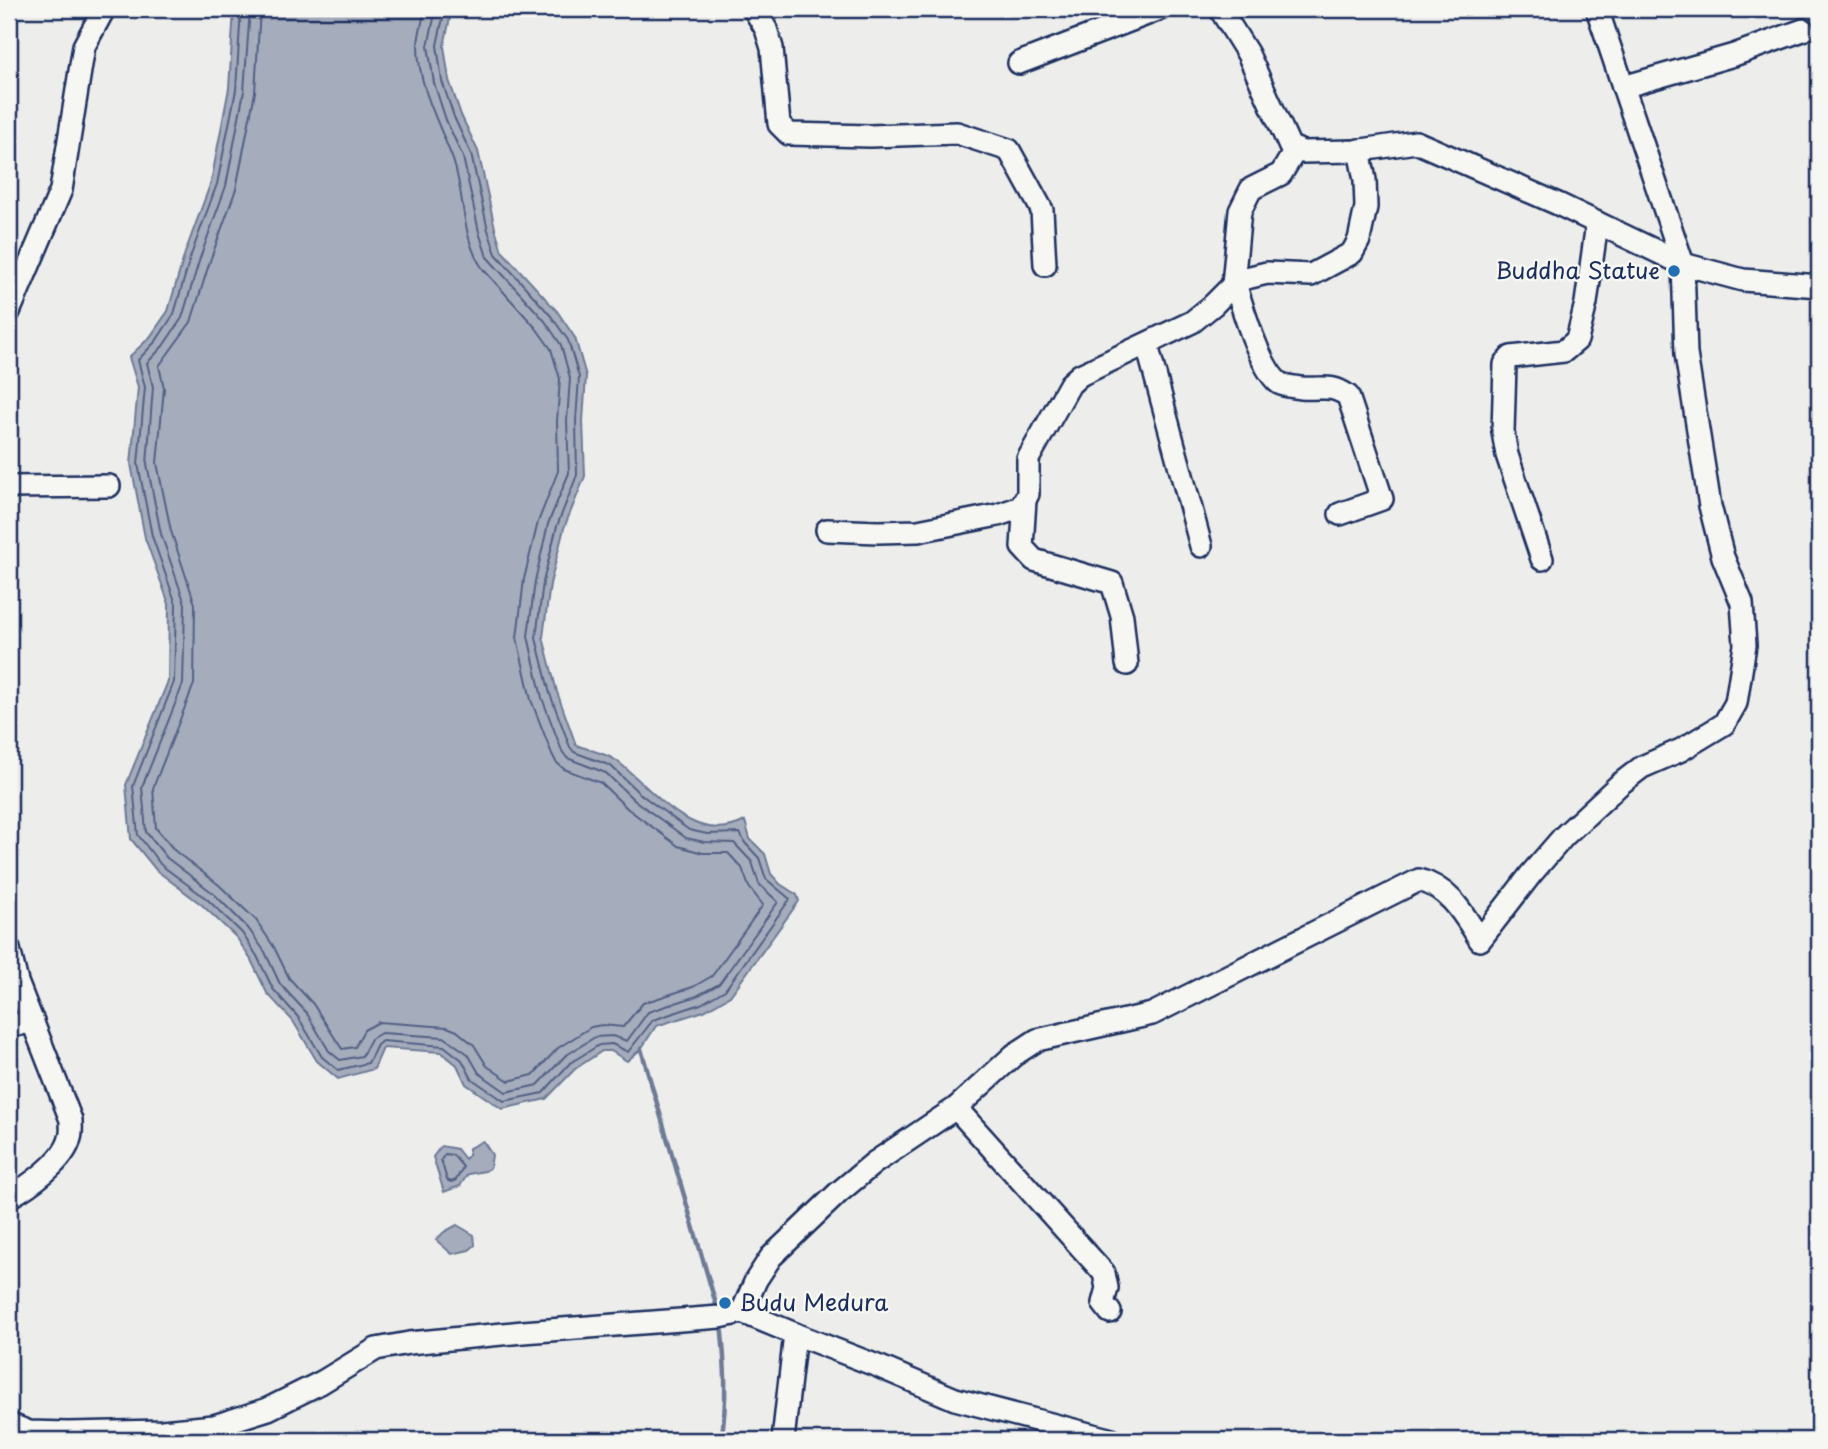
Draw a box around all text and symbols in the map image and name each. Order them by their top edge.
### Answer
place label: Buddha Statue [1496,252,1660,287]
marker: Buddha Statue [1666,263,1682,279]
place label: Budu Medura [739,1284,888,1319]
marker: Budu Medura [717,1295,733,1311]

